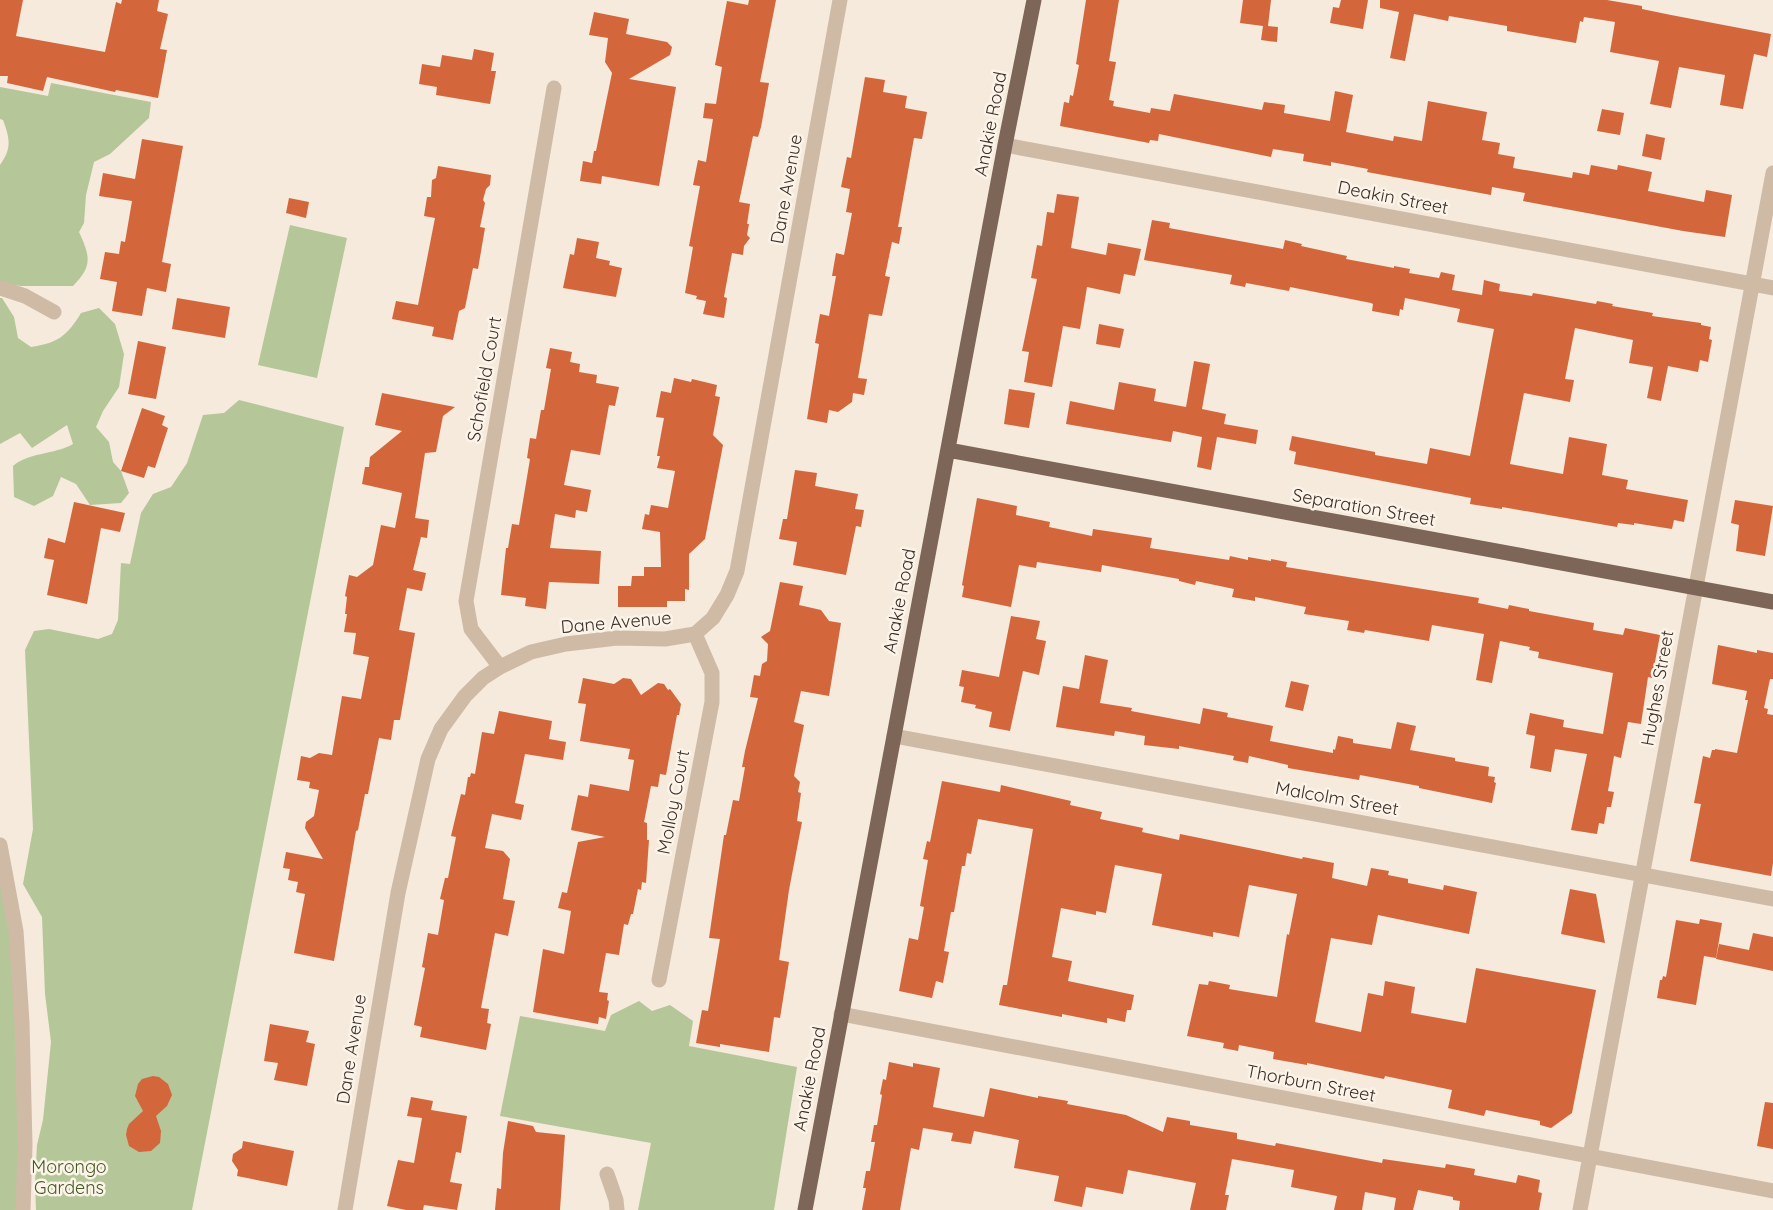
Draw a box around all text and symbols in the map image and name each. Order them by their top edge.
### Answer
street label: Anakie Road [969,70,1011,178]
street label: Dane Avenue [765,132,807,246]
street label: Deakin Street [1336,175,1450,219]
street label: Schofield Court [462,315,506,443]
street label: Separation Street [1291,483,1437,531]
street label: Anakie Road [878,547,920,655]
street label: Dane Avenue [560,606,672,638]
street label: Hughes Street [1635,628,1679,748]
street label: Molloy Court [652,748,694,856]
street label: Malcolm Street [1274,776,1400,820]
street label: Dane Avenue [331,992,371,1106]
street label: Anakie Road [788,1025,830,1133]
street label: Thorburn Street [1244,1059,1378,1107]
park label: Morongo Gardens [31,1155,107,1199]

